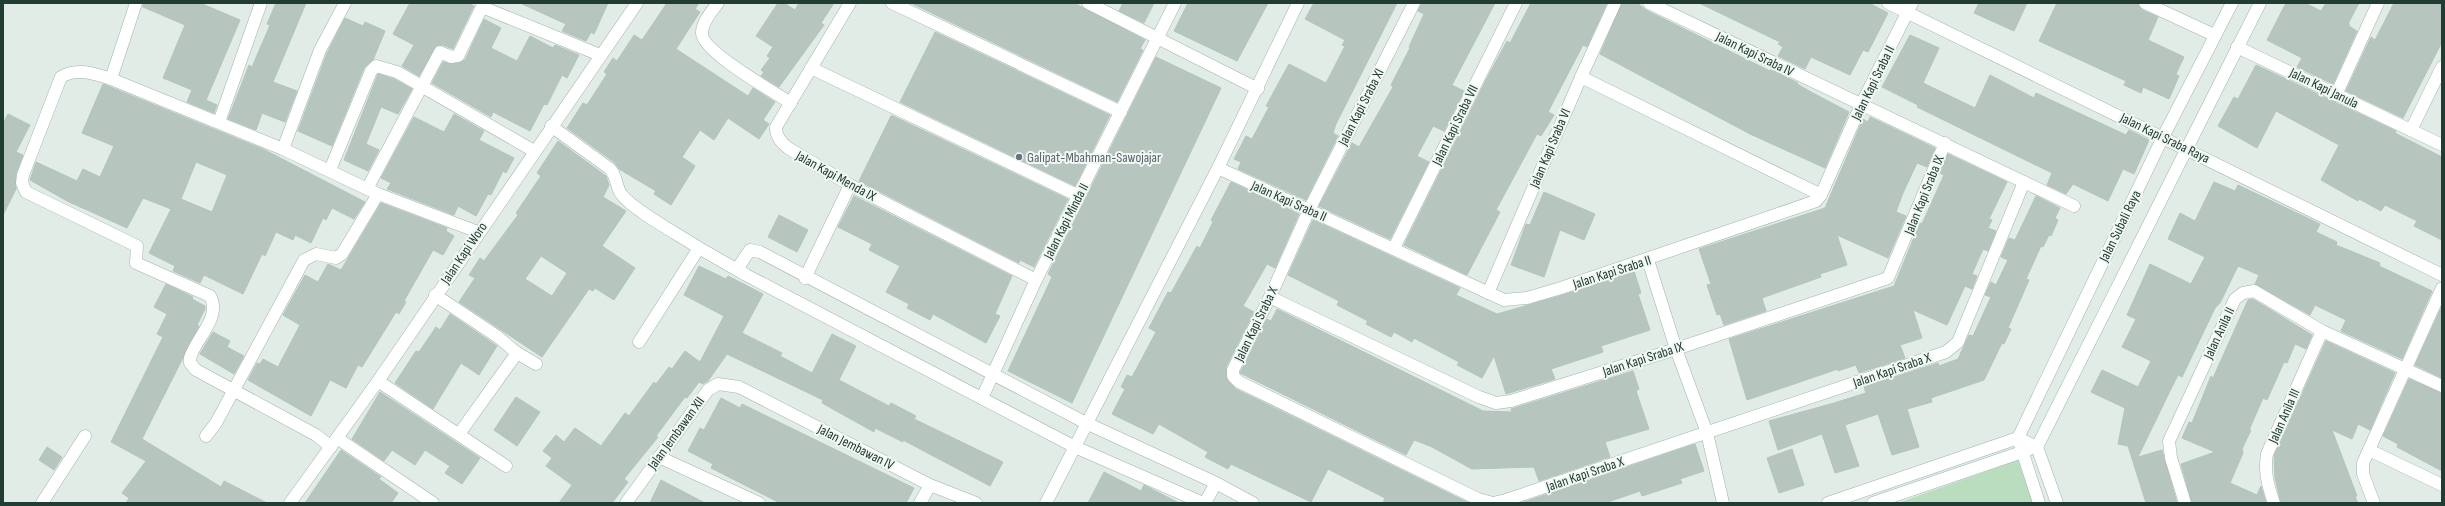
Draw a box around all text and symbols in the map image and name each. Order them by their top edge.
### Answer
street label: Jalan Kapi Sraba IV [1712,27,1797,80]
street label: Jalan Kapi Sraba II [1847,43,1898,124]
street label: Jalan Kapi Janula [2286,64,2361,112]
street label: Jalan Kapi Sraba XI [1334,66,1388,149]
street label: Jalan Kapi Sraba VII [1428,82,1482,169]
street label: Jalan Kapi Sraba VI [1525,106,1574,191]
street label: Jalan Kapi Sraba Raya [2117,109,2213,167]
street label: Jalan Kapi Menda IX [792,147,879,205]
place label: Galipat-Mbahman-Sawojajar [1027,149,1161,166]
marker: Galipat-Mbahman-Sawojajar [1014,152,1024,162]
street label: Jalan Kapi Sraba IX [1900,153,1948,238]
street label: Jalan Kapi Sraba II [1248,176,1329,225]
street label: Jalan Kapi Minda II [1039,180,1092,263]
street label: Jalan Subali Raya [2095,187,2145,265]
street label: Jalan Kapi Woro [437,219,491,288]
street label: Jalan Kapi Sraba II [1570,251,1653,293]
street label: Jalan Kapi Sraba X [1230,284,1281,365]
street label: Jalan Anila II [2199,304,2238,363]
street label: Jalan Kapi Sraba IX [1599,338,1686,380]
street label: Jalan Kapi Sraba X [1850,349,1933,392]
street label: Jalan Anila III [2264,386,2304,447]
street label: Jalan Jembawan XII [643,393,708,474]
street label: Jalan Jembawan IV [814,420,898,474]
street label: Jalan Kapi Sraba X [1543,453,1626,496]

